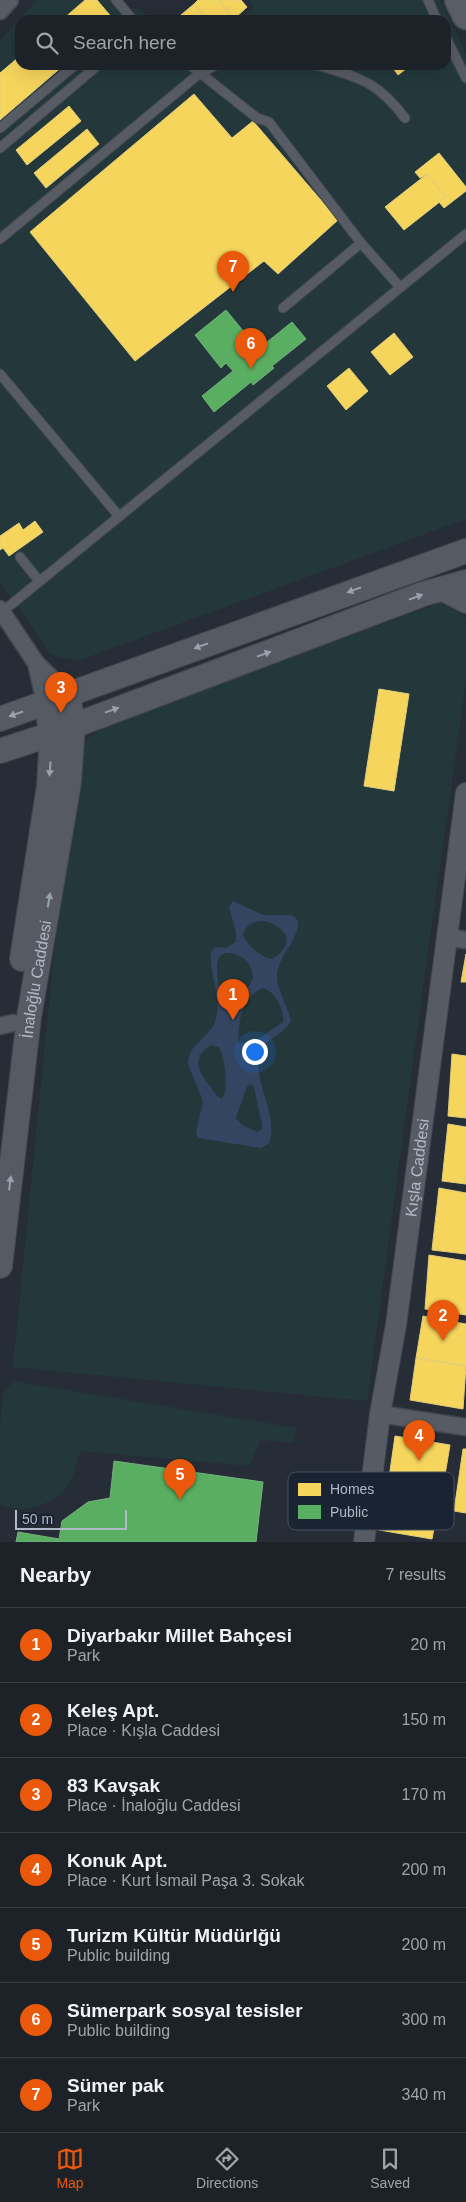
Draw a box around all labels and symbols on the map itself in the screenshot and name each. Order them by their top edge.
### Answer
pin: 7 [217,251,249,292]
pin: 6 [235,328,267,369]
one-way arrow [346,586,361,594]
one-way arrow [409,593,424,601]
one-way arrow [194,643,209,650]
one-way arrow [257,650,272,658]
pin: 3 [45,672,77,713]
one-way arrow [104,706,119,713]
one-way arrow [8,710,23,718]
one-way arrow [46,761,54,777]
one-way arrow [45,892,53,908]
street label: İnaloğlu Caddesi [18,919,54,1039]
pin: 1 [217,979,249,1020]
your location [242,1039,268,1065]
street label: Kışla Caddesi [402,1118,432,1218]
one-way arrow [6,1174,14,1190]
pin: 2 [427,1300,459,1341]
pin: 4 [403,1420,435,1461]
pin: 5 [164,1459,196,1500]
legend [288,1472,454,1530]
text: Homes [330,1481,374,1497]
text: Public [330,1504,368,1520]
scale bar [15,1507,128,1530]

